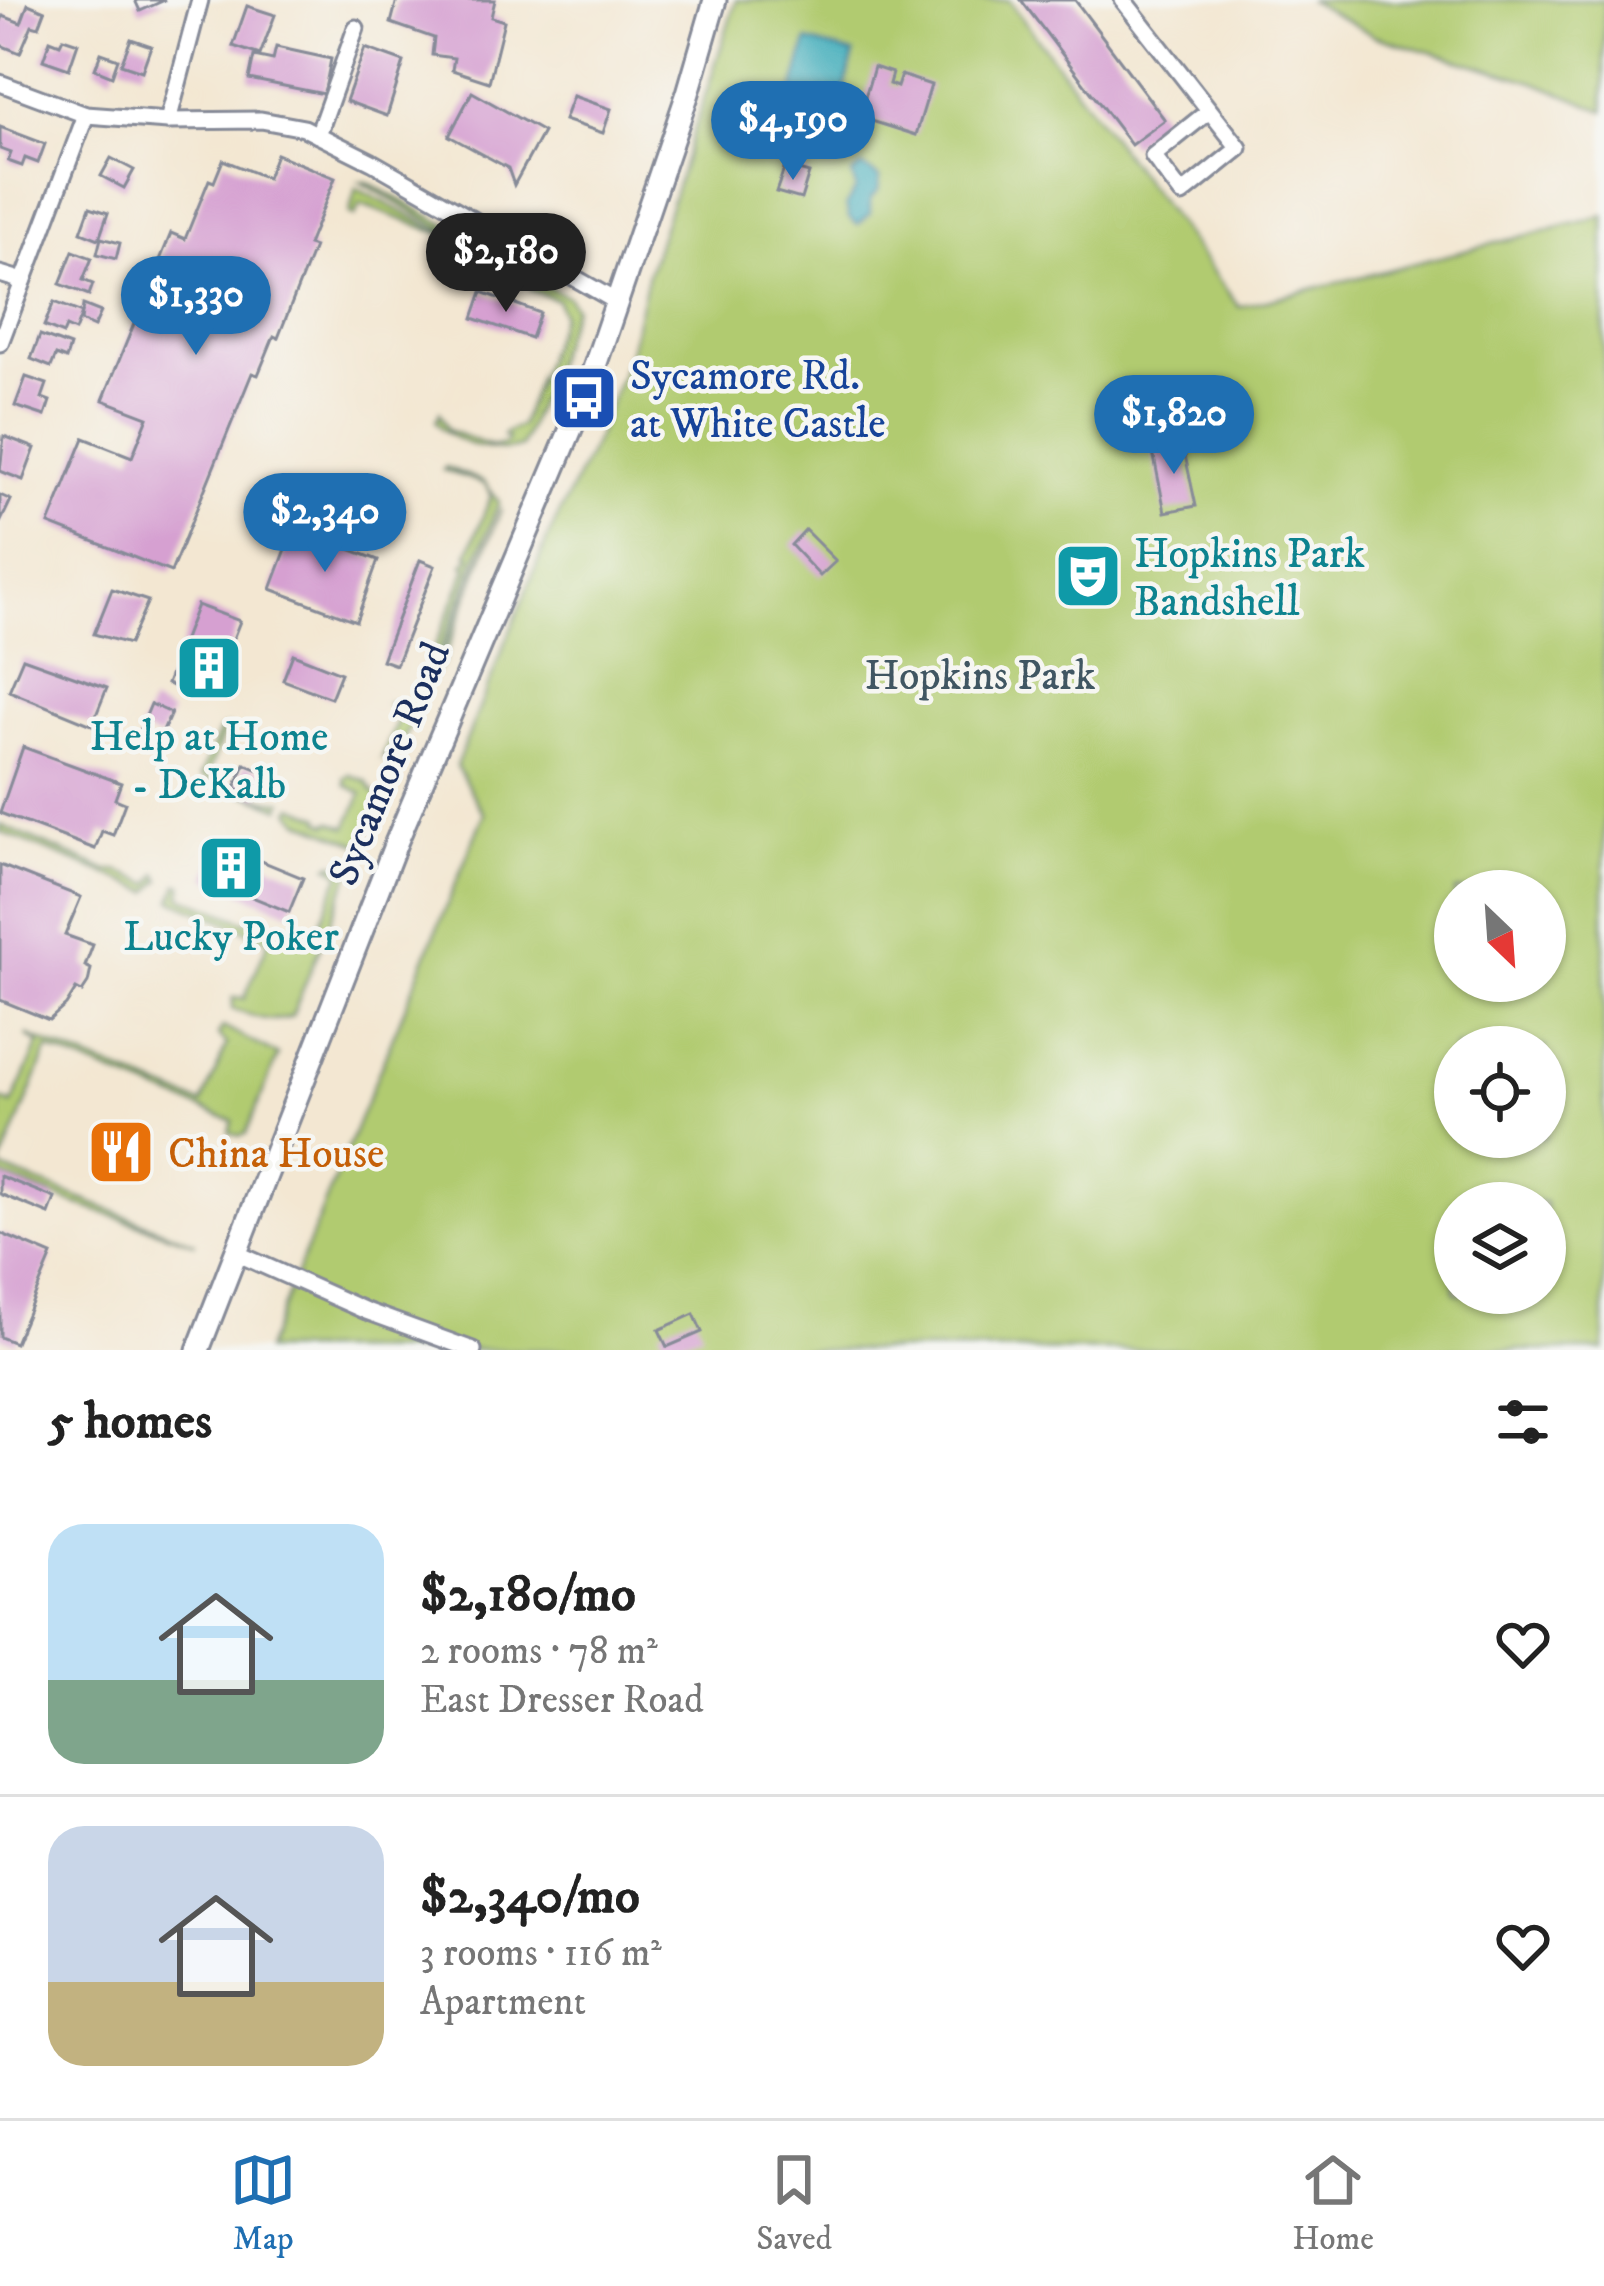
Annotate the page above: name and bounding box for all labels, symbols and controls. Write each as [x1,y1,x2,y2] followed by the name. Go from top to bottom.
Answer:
[695,81,891,183] pin: $4,190
[738,95,848,144] text: $4,190
[408,213,604,315] pin: $2,180
[453,227,559,276] text: $2,180
[98,256,294,358] pin: $1,330
[148,270,244,319] text: $1,330
[630,351,886,451] place label: Sycamore Rd. at White Castle
[549,363,619,433] bus stop icon: Sycamore Rd. at White Castle
[1076,375,1272,477] pin: $1,820
[1121,389,1227,438] text: $1,820
[227,473,423,575] pin: $2,340
[270,487,380,536] text: $2,340
[1134,529,1365,629] place label: Hopkins Park Bandshell
[1053,541,1123,611] theatre icon: Hopkins Park Bandshell
[174,633,244,703] building icon: Help at Home - DeKalb
[318,635,463,893] street label: Sycamore Road
[864,651,1096,703] park label: Hopkins Park
[90,712,328,812] place label: Help at Home - DeKalb
[196,833,266,903] building icon: Lucky Poker
[1434,870,1566,1002] north arrow
[1434,870,1566,1314] map controls
[123,912,339,964] place label: Lucky Poker
[1434,1026,1566,1158] button: locate
[86,1117,156,1187] restaurant icon: China House
[168,1129,384,1181] place label: China House
[1434,1182,1566,1314] button: layers
[1490,1389,1556,1455] icon: filters
[48,1390,212,1454] text: 5 homes
[420,1563,636,1627] text: $2,180/mo
[144,1572,288,1716] icon: home
[1490,1611,1556,1677] icon: heart
[420,1627,658,1676] text: 2 rooms · 78 m²
[420,1676,704,1725] text: East Dresser Road
[420,1865,640,1929] text: $2,340/mo
[144,1874,288,2018] icon: home
[1490,1913,1556,1979] icon: heart
[420,1929,662,1978] text: 3 rooms · 116 m²
[420,1978,586,2027] text: Apartment
[230,2147,296,2260] tab: Map
[756,2147,832,2260] tab: Saved
[1292,2147,1374,2260] tab: Home

